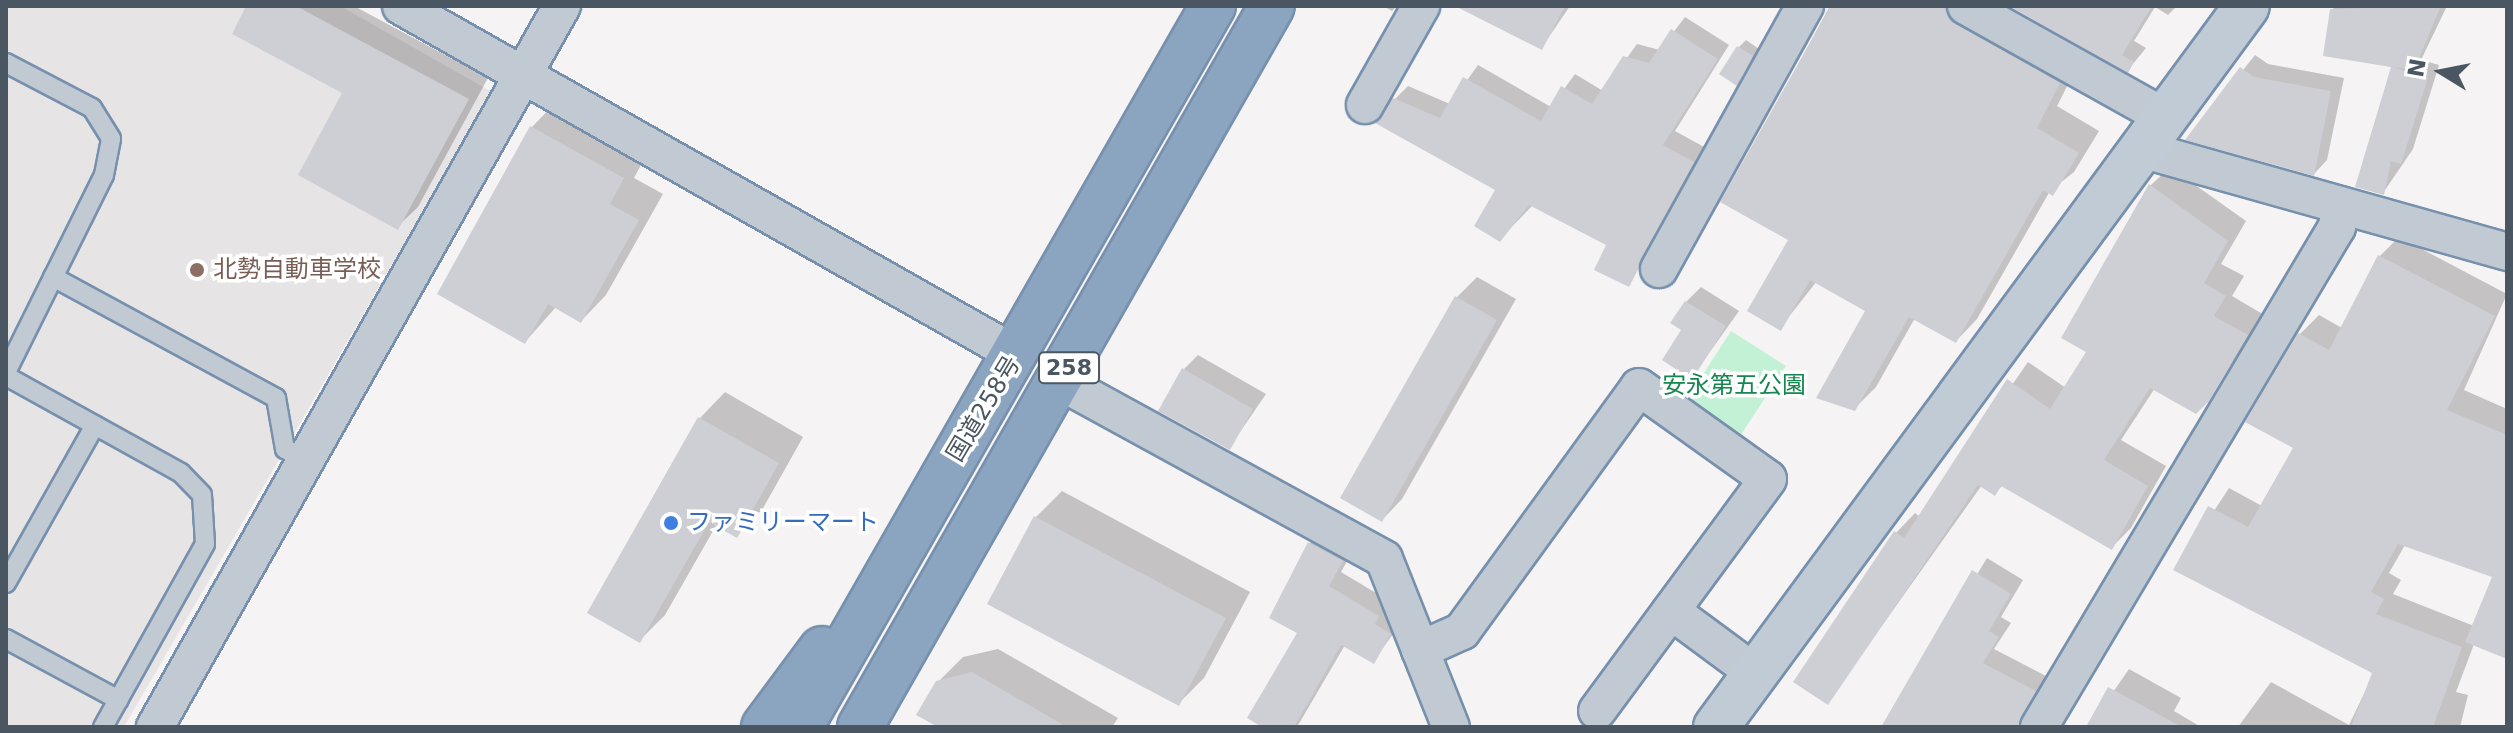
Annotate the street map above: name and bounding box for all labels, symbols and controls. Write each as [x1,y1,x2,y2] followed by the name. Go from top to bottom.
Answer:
[2401,32,2481,112] north arrow
[2403,57,2431,79] text: N
[213,256,381,284] place label: 北勢自動車学校
[188,261,206,279] marker: 北勢自動車学校
[1037,350,1101,386] road number: 258
[941,351,1027,467] street label: 国道258号
[1662,372,1806,400] park label: 安永第五公園
[687,509,879,537] place label: ファミリーマート
[662,514,680,532] marker: ファミリーマート

